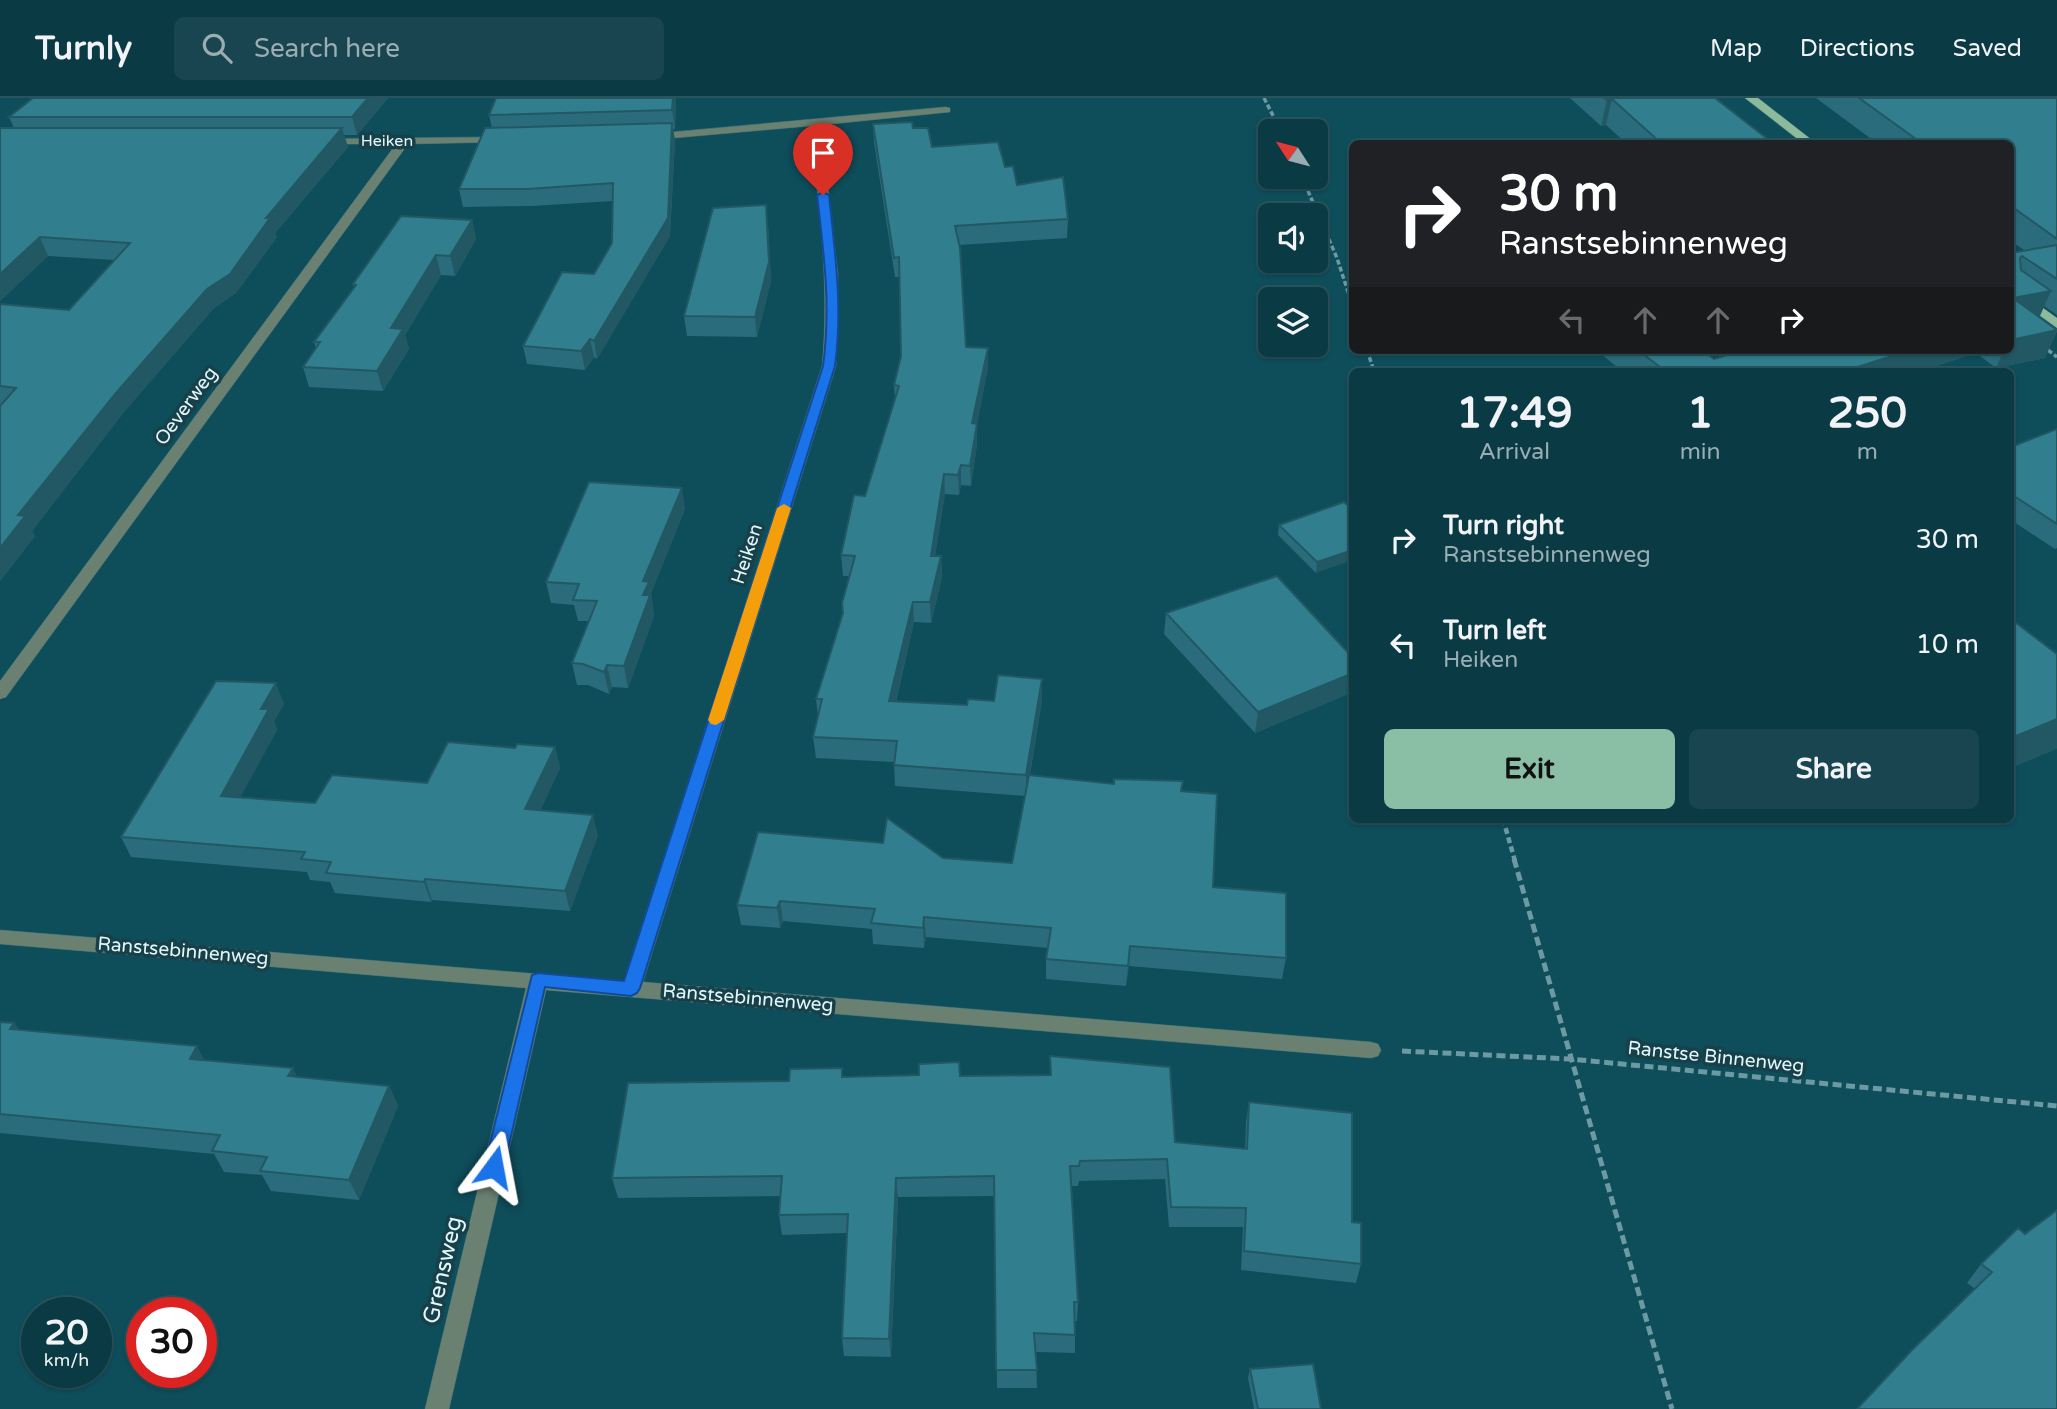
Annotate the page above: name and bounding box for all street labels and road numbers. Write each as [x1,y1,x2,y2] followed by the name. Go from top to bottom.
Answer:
[361,131,413,151] street label: Heiken
[150,363,222,449] street label: Oeverweg
[727,521,767,587] street label: Heiken
[97,933,269,969] street label: Ranstsebinnenweg
[662,980,834,1016] street label: Ranstsebinnenweg
[1627,1037,1805,1077] street label: Ranstse Binnenweg
[417,1214,469,1326] street label: Grensweg

